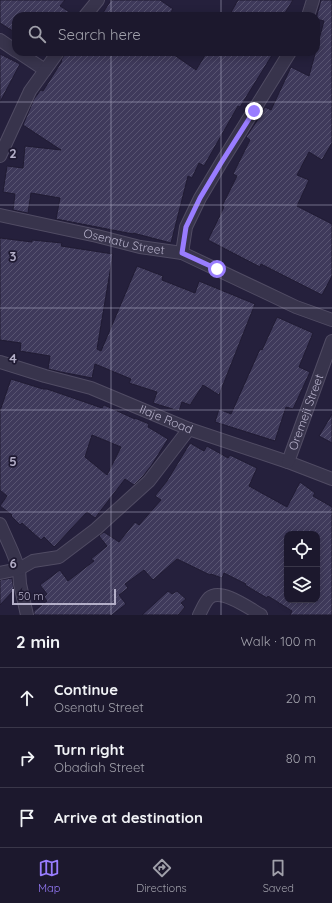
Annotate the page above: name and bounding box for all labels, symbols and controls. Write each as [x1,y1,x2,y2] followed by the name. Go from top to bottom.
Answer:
[12,12,320,56] search box
[26,23,48,45] icon: search
[58,25,141,44] text: Search here
[245,102,263,120] route end
[9,145,17,161] text: 2
[82,225,166,257] street label: Osenatu Street
[10,248,17,264] text: 3
[208,260,226,278] route start
[9,350,17,366] text: 4
[285,372,326,452] street label: Oremeji Street
[137,401,195,437] street label: Ilaje Road
[9,453,17,469] text: 5
[284,531,320,603] map controls
[284,531,320,567] button: locate
[9,555,17,571] text: 6
[284,567,320,603] button: layers
[12,587,116,606] scale bar
[18,589,44,603] text: 50 m
[16,631,60,652] text: 2 min
[240,633,316,649] text: Walk · 100 m
[54,680,118,699] text: Continue
[16,687,38,709] icon: ahead
[286,690,316,706] text: 20 m
[54,699,144,715] text: Osenatu Street
[54,740,125,759] text: Turn right
[16,747,38,769] icon: right
[286,750,316,766] text: 80 m
[54,759,145,775] text: Obadiah Street
[16,807,38,829] icon: arrive
[54,808,203,827] text: Arrive at destination
[38,857,60,895] tab: Map
[136,857,187,895] tab: Directions
[263,857,294,895] tab: Saved

